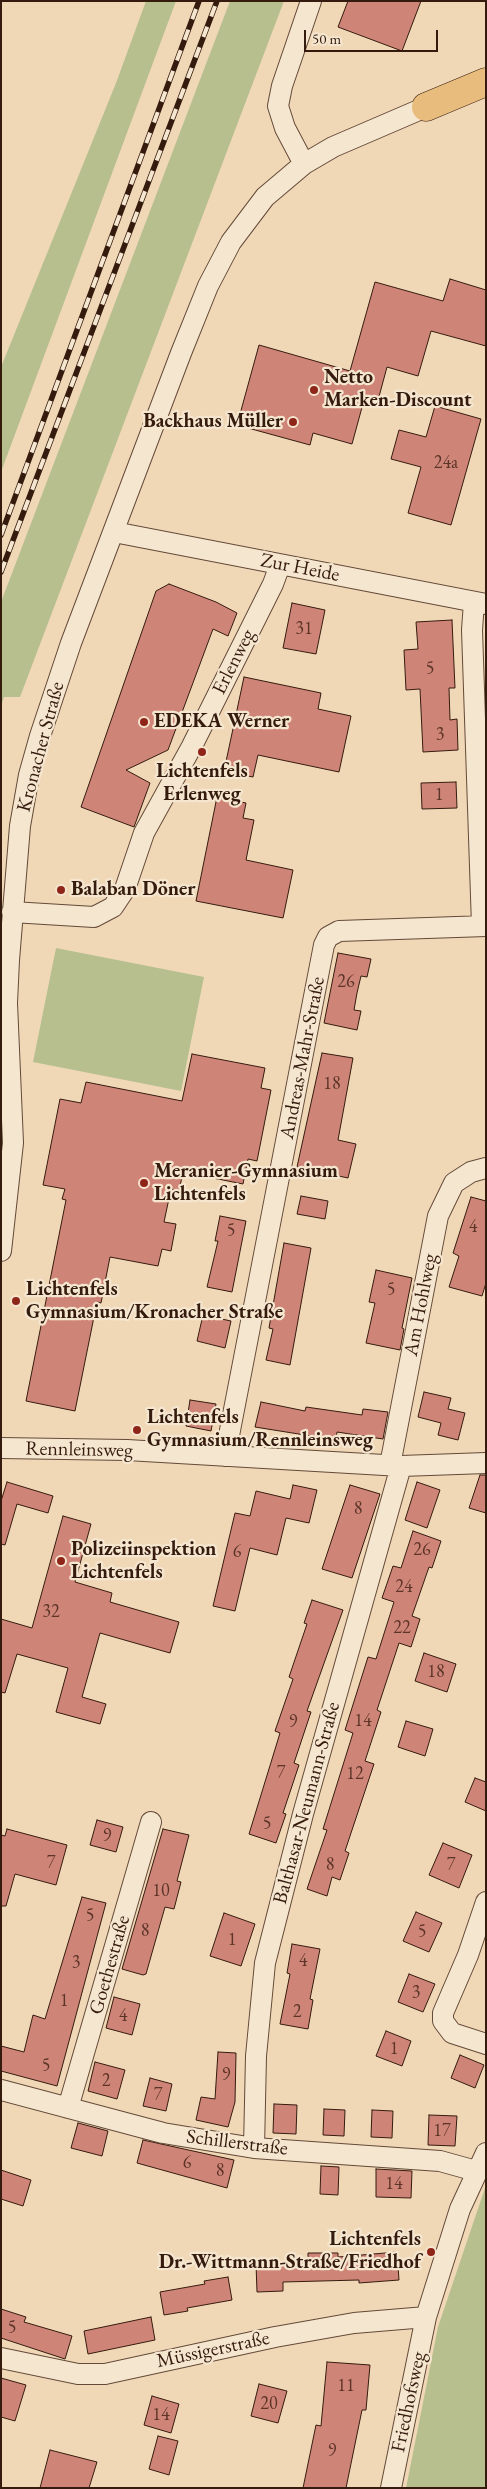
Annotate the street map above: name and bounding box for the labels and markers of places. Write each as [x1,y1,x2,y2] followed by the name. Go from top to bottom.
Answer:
[324,366,472,413] place label: Netto Marken-Discount
[308,384,320,396] marker: Netto Marken-Discount
[143,410,283,434] place label: Backhaus Müller
[287,416,299,428] marker: Backhaus Müller
[154,710,289,734] place label: EDEKA Werner
[138,716,150,728] marker: EDEKA Werner
[196,746,208,758] marker: Lichtenfels Erlenweg
[156,760,248,807] place label: Lichtenfels Erlenweg
[71,878,196,902] place label: Balaban Döner
[55,884,67,896] marker: Balaban Döner
[154,1160,338,1207] place label: Meranier-Gymnasium Lichtenfels
[138,1177,150,1189] marker: Meranier-Gymnasium Lichtenfels
[26,1278,283,1325] place label: Lichtenfels Gymnasium/Kronacher Straße
[10,1295,22,1307] marker: Lichtenfels Gymnasium/Kronacher Straße
[147,1406,373,1453] place label: Lichtenfels Gymnasium/Rennleinsweg
[131,1424,143,1436] marker: Lichtenfels Gymnasium/Rennleinsweg
[71,1538,216,1585] place label: Polizeiinspektion Lichtenfels
[55,1555,67,1567] marker: Polizeiinspektion Lichtenfels
[159,2228,421,2275] place label: Lichtenfels Dr.-Wittmann-Straße/Friedhof
[425,2246,437,2258] marker: Lichtenfels Dr.-Wittmann-Straße/Friedhof

